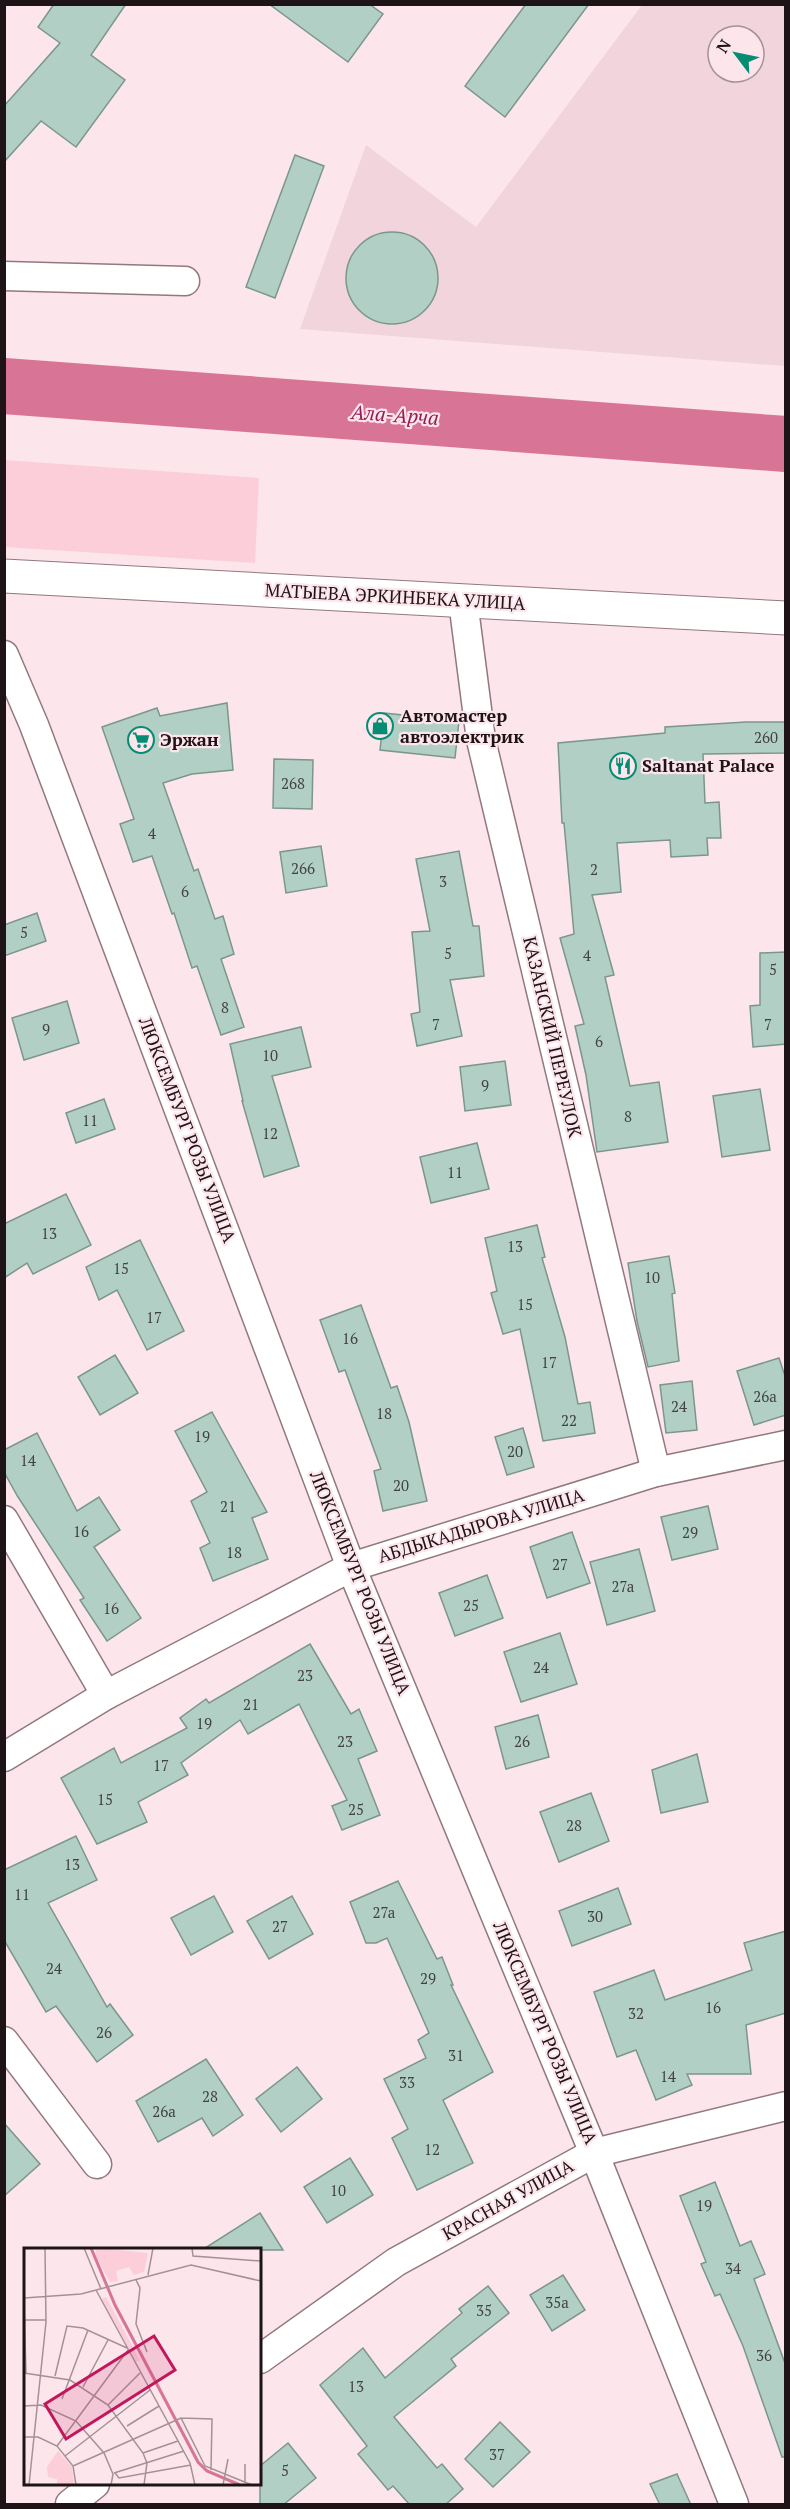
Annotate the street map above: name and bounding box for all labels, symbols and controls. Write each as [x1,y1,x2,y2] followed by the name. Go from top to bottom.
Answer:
[706,24,766,84] north arrow
[711,35,736,57] text: N
[349,398,440,431] water label: Ала-Арча
[264,577,527,615] street label: МАТЫЕВА ЭРКИНБЕКА УЛИЦА
[400,703,524,748] place label: Автомастер автоэлектрик
[365,711,395,741] shop icon: Автомастер автоэлектрик
[126,725,156,755] supermarket icon: Эржан
[160,727,219,751] place label: Эржан
[754,727,778,747] house number: 260
[608,751,638,781] restaurant icon: Saltanat Palace
[642,753,775,777] place label: Saltanat Palace
[281,773,305,793] house number: 268
[148,823,156,843] house number: 4
[291,858,315,878] house number: 266
[590,859,598,879] house number: 2
[439,871,447,891] house number: 3
[181,881,189,901] house number: 6
[20,922,28,942] house number: 5
[518,934,588,1140] street label: КАЗАНСКИЙ ПЕРЕУЛОК
[444,943,452,963] house number: 5
[583,945,591,965] house number: 4
[769,959,777,979] house number: 5
[221,997,229,1017] house number: 8
[133,1013,242,1246] street label: ЛЮКСЕМБУРГ РОЗЫ УЛИЦА
[432,1014,440,1034] house number: 7
[764,1014,772,1034] house number: 7
[42,1019,50,1039] house number: 9
[595,1031,603,1051] house number: 6
[262,1045,278,1065] house number: 10
[481,1075,489,1095] house number: 9
[624,1106,632,1126] house number: 8
[82,1110,98,1130] house number: 11
[262,1123,278,1143] house number: 12
[447,1162,463,1182] house number: 11
[41,1223,57,1243] house number: 13
[507,1236,523,1256] house number: 13
[113,1258,129,1278] house number: 15
[644,1267,660,1287] house number: 10
[517,1294,533,1314] house number: 15
[146,1307,162,1327] house number: 17
[342,1328,358,1348] house number: 16
[541,1352,557,1372] house number: 17
[753,1386,777,1406] house number: 26a
[671,1396,687,1416] house number: 24
[376,1403,392,1423] house number: 18
[561,1410,577,1430] house number: 22
[194,1426,210,1446] house number: 19
[507,1441,523,1461] house number: 20
[20,1450,36,1470] house number: 14
[305,1466,417,1699] street label: ЛЮКСЕМБУРГ РОЗЫ УЛИЦА
[393,1475,409,1495] house number: 20
[375,1482,587,1568] street label: АБДЫКАДЫРОВА УЛИЦА
[220,1496,236,1516] house number: 21
[73,1521,89,1541] house number: 16
[682,1522,698,1542] house number: 29
[226,1542,242,1562] house number: 18
[552,1554,568,1574] house number: 27
[612,1576,635,1596] house number: 27a
[463,1595,479,1615] house number: 25
[103,1598,119,1618] house number: 16
[533,1657,549,1677] house number: 24
[297,1665,313,1685] house number: 23
[243,1694,259,1714] house number: 21
[196,1713,212,1733] house number: 19
[337,1731,353,1751] house number: 23
[514,1731,530,1751] house number: 26
[153,1755,169,1775] house number: 17
[97,1789,113,1809] house number: 15
[348,1799,364,1819] house number: 25
[566,1815,582,1835] house number: 28
[64,1854,80,1874] house number: 13
[14,1884,30,1904] house number: 11
[373,1902,396,1922] house number: 27a
[587,1906,603,1926] house number: 30
[272,1916,288,1936] house number: 27
[488,1917,604,2148] street label: ЛЮКСЕМБУРГ РОЗЫ УЛИЦА
[46,1958,62,1978] house number: 24
[420,1968,436,1988] house number: 29
[705,1997,721,2017] house number: 16
[628,2003,644,2023] house number: 32
[96,2022,112,2042] house number: 26
[448,2045,464,2065] house number: 31
[660,2066,676,2086] house number: 14
[399,2072,415,2092] house number: 33
[202,2086,218,2106] house number: 28
[152,2101,176,2121] house number: 26a
[424,2139,440,2159] house number: 12
[438,2153,578,2245] street label: КРАСНАЯ УЛИЦА
[330,2180,346,2200] house number: 10
[696,2195,712,2215] house number: 19
[24,2248,261,2485] inset map
[725,2258,741,2278] house number: 34
[545,2292,569,2312] house number: 35a
[476,2300,492,2320] house number: 35
[756,2345,772,2365] house number: 36
[348,2376,364,2396] house number: 13
[489,2444,505,2464] house number: 37
[281,2460,289,2480] house number: 5

